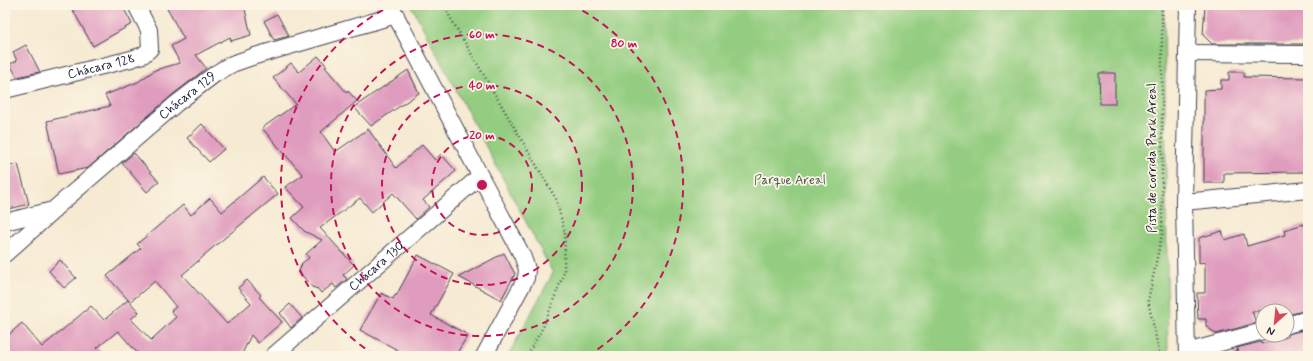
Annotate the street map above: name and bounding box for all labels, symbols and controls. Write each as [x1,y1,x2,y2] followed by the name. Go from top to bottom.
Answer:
[469,27,495,43] text: 60 m
[611,36,638,52] text: 80 m
[66,50,137,83] street label: Chácara 128
[155,68,220,124] street label: Chácara 129
[469,78,496,94] text: 40 m
[1144,83,1161,233] street label: Pista de corrida Park Areal
[469,128,495,144] text: 20 m
[754,172,826,189] park label: Parque Areal
[475,178,489,192] centre of rings
[345,237,408,295] street label: Chácara 130
[1255,303,1295,343] north arrow
[1264,323,1277,339] text: N

